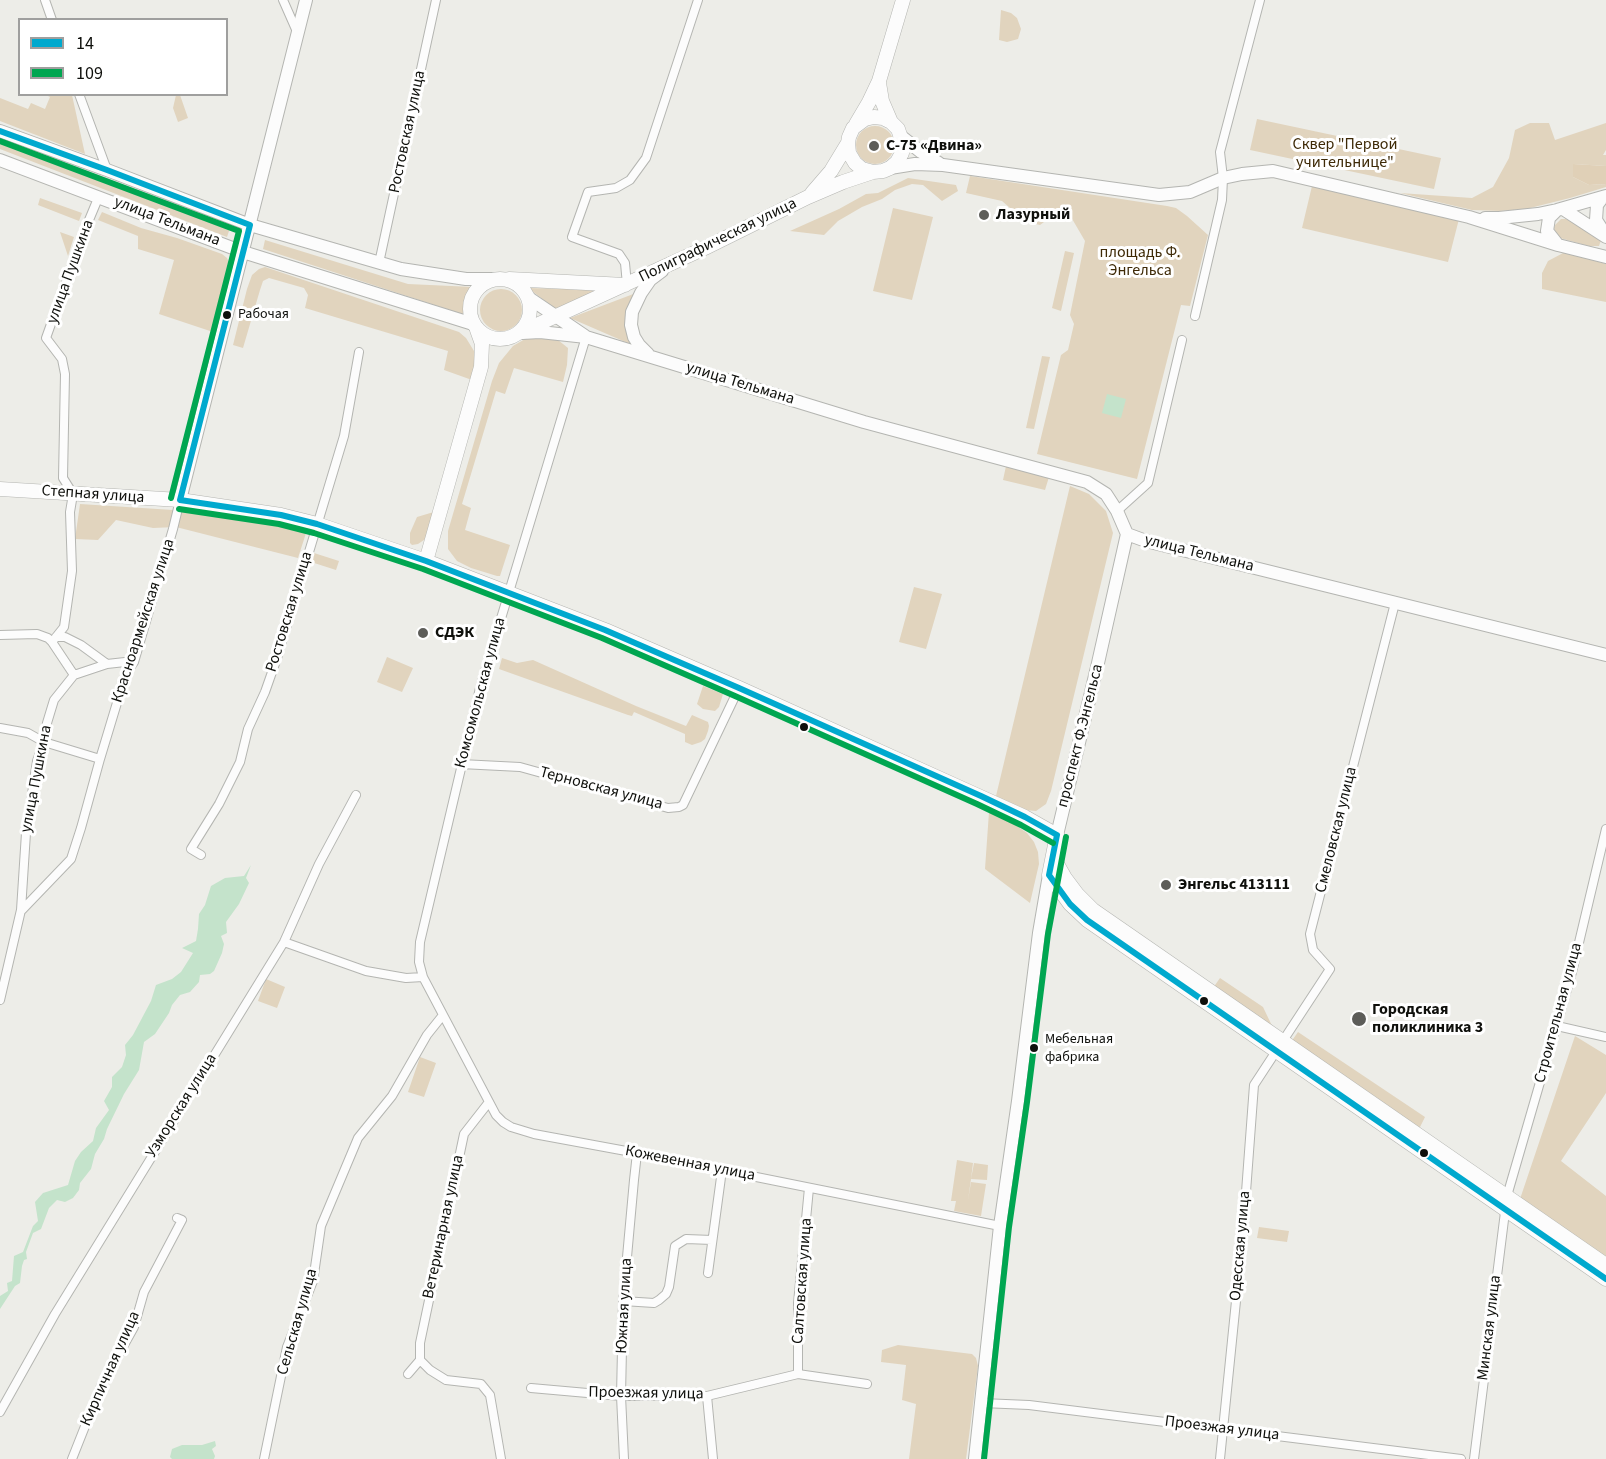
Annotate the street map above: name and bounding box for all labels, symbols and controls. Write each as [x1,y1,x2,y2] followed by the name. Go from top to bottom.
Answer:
[18,18,228,96] legend
[76,31,94,56] text: 14
[76,61,103,86] text: 109
[386,69,430,195] street label: Ростовская улица
[1293,135,1397,173] park label: Сквер "Первой учительнице"
[886,136,982,156] place label: С-75 «Двина»
[867,139,881,153] marker: С-75 «Двина»
[111,193,223,251] street label: улица Тельмана
[636,194,800,288] street label: Полиграфическая улица
[996,205,1070,225] place label: Лазурный
[977,208,991,222] marker: Лазурный
[43,218,99,326] street label: улица Пушкина
[1100,243,1180,281] park label: площадь Ф. Энгельса
[238,307,289,323] place label: Рабочая
[221,309,233,321] marker: Рабочая
[684,358,796,410] street label: улица Тельмана
[41,482,145,508] street label: Степная улица
[1142,531,1256,577] street label: улица Тельмана
[108,537,180,705] street label: Красноармейская улица
[263,549,317,675] street label: Ростовская улица
[452,616,510,770] street label: Комсомольская улица
[435,623,474,643] place label: СДЭК
[416,626,430,640] marker: СДЭК
[1054,662,1108,810] street label: проспект Ф.Энгельса
[798,721,810,733] unlabelled marker
[17,724,57,834] street label: улица Пушкина
[537,763,665,815] street label: Терновская улица
[1312,765,1362,895] street label: Смеловская улица
[1178,875,1290,895] place label: Энгельс 413111
[1159,878,1173,892] marker: Энгельс 413111
[1531,941,1587,1085] street label: Строительная улица
[1198,995,1210,1007] unlabelled marker
[1372,1000,1483,1038] place label: Городская поликлиника 3
[1350,1010,1368,1028] marker: Городская поликлиника 3
[1045,1032,1113,1064] place label: Мебельная фабрика
[1028,1042,1040,1054] marker: Мебельная фабрика
[142,1050,222,1162] street label: Узморская улица
[623,1142,757,1186] street label: Кожевенная улица
[1418,1147,1430,1159] unlabelled marker
[419,1153,469,1301] street label: Ветеринарная улица
[1227,1190,1255,1302] street label: Одесская улица
[789,1217,817,1345] street label: Салтовская улица
[613,1258,637,1354] street label: Южная улица
[274,1267,322,1377] street label: Сельская улица
[1474,1274,1506,1382] street label: Минская улица
[77,1309,145,1429] street label: Кирпичная улица
[588,1383,704,1405] street label: Проезжая улица
[1164,1412,1280,1446] street label: Проезжая улица

